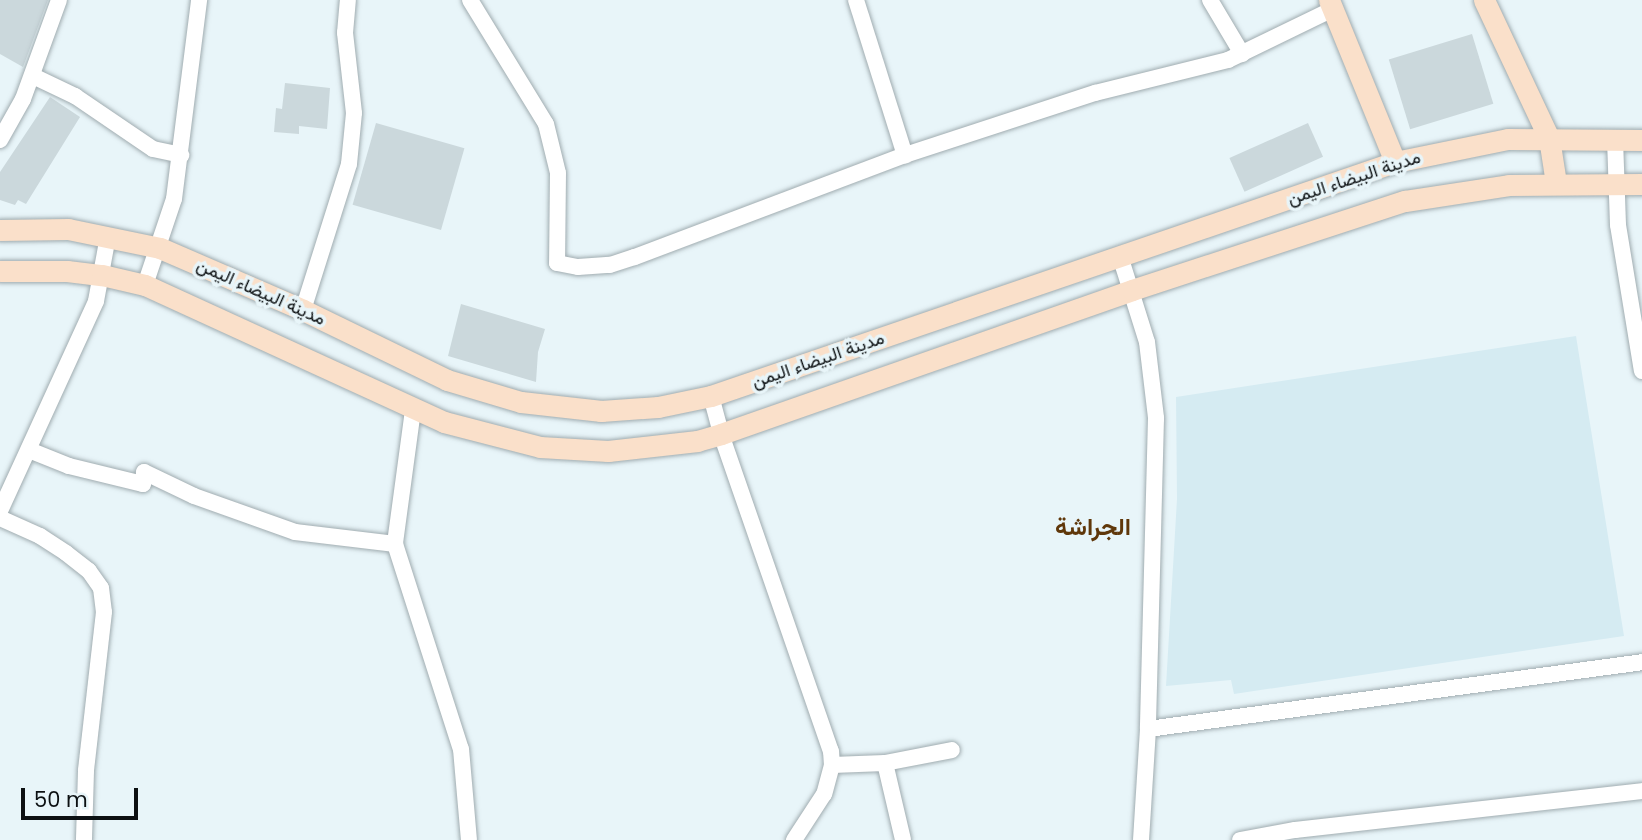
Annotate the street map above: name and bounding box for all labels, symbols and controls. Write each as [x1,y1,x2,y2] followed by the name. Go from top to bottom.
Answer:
[1285,146,1423,210] street label: مدينة البيضاء اليمن
[193,254,329,330] street label: مدينة البيضاء اليمن
[749,327,887,393] street label: مدينة البيضاء اليمن
[1055,513,1131,541] district label: الجراشة
[24,774,142,818] scale bar
[34,785,88,814] text: 50 m

